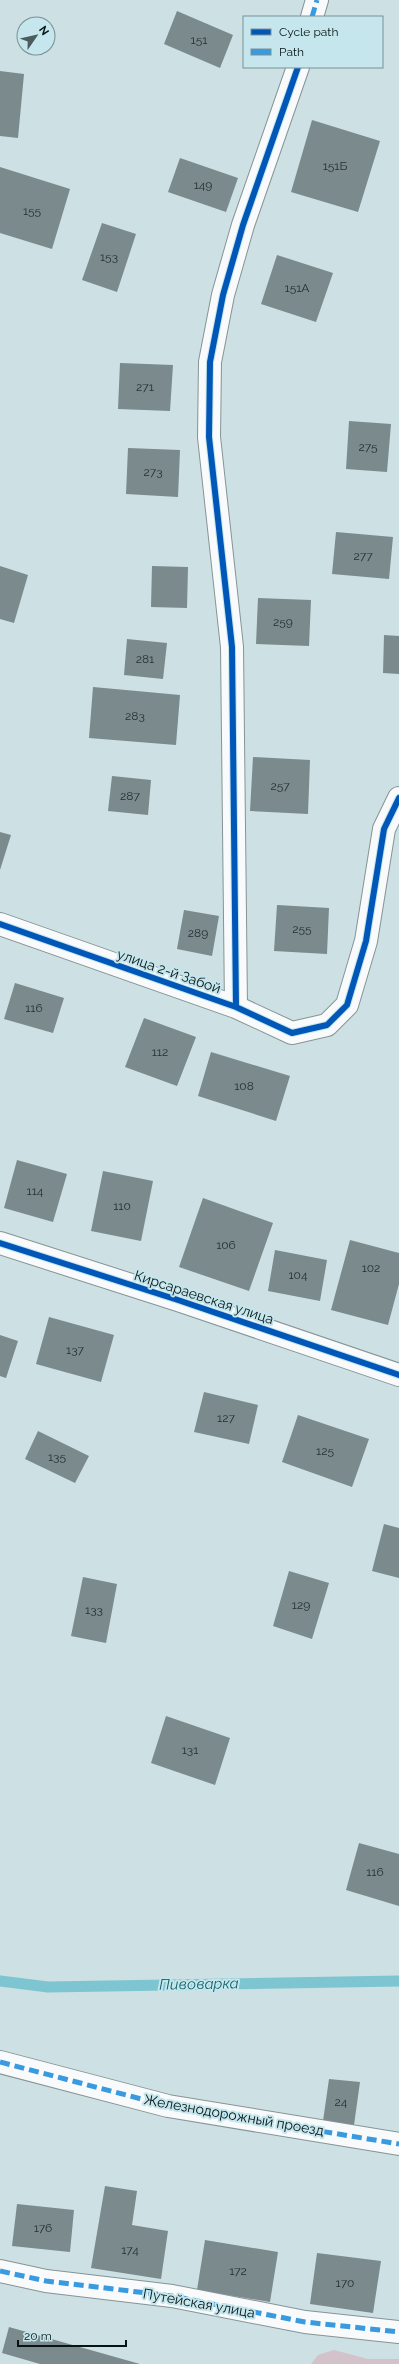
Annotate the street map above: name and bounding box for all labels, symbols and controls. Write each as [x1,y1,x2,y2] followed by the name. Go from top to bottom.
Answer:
[16,16,56,56] north arrow
[243,16,383,68] legend
[36,24,52,38] text: N
[279,25,338,39] text: Cycle path
[191,33,207,47] house number: 151
[279,45,304,59] text: Path
[323,159,347,173] house number: 151Б
[194,178,212,192] house number: 149
[23,204,42,218] house number: 155
[100,250,118,264] house number: 153
[285,281,309,295] house number: 151А
[136,380,154,394] house number: 271
[358,440,378,454] house number: 275
[143,465,163,479] house number: 273
[353,549,373,563] house number: 277
[273,615,293,629] house number: 259
[136,652,154,666] house number: 281
[125,709,145,723] house number: 283
[270,779,290,793] house number: 257
[120,789,140,803] house number: 287
[292,922,312,936] house number: 255
[188,926,208,940] house number: 289
[115,946,223,996] street label: улица 2-й Забой
[25,1001,43,1015] house number: 116
[152,1045,168,1059] house number: 112
[234,1079,254,1093] house number: 108
[27,1184,44,1198] house number: 114
[113,1199,131,1213] house number: 110
[216,1238,236,1252] house number: 106
[362,1261,380,1275] house number: 102
[132,1267,276,1327] street label: Кирсараевская улица
[288,1268,308,1282] house number: 104
[66,1343,85,1357] house number: 137
[217,1411,235,1425] house number: 127
[316,1444,334,1458] house number: 125
[48,1450,66,1464] house number: 135
[292,1598,310,1612] house number: 129
[85,1603,103,1617] house number: 133
[182,1743,198,1757] house number: 131
[366,1865,384,1879] house number: 116
[159,1974,239,1994] water label: Пивоварка
[143,2091,325,2139] street label: Железнодорожный проезд
[335,2095,348,2109] house number: 24
[34,2221,52,2235] house number: 176
[121,2243,139,2257] house number: 174
[229,2264,247,2278] house number: 172
[336,2276,354,2290] house number: 170
[142,2285,256,2321] street label: Путейская улица
[18,2322,126,2348] scale bar
[24,2329,52,2343] text: 20 m

